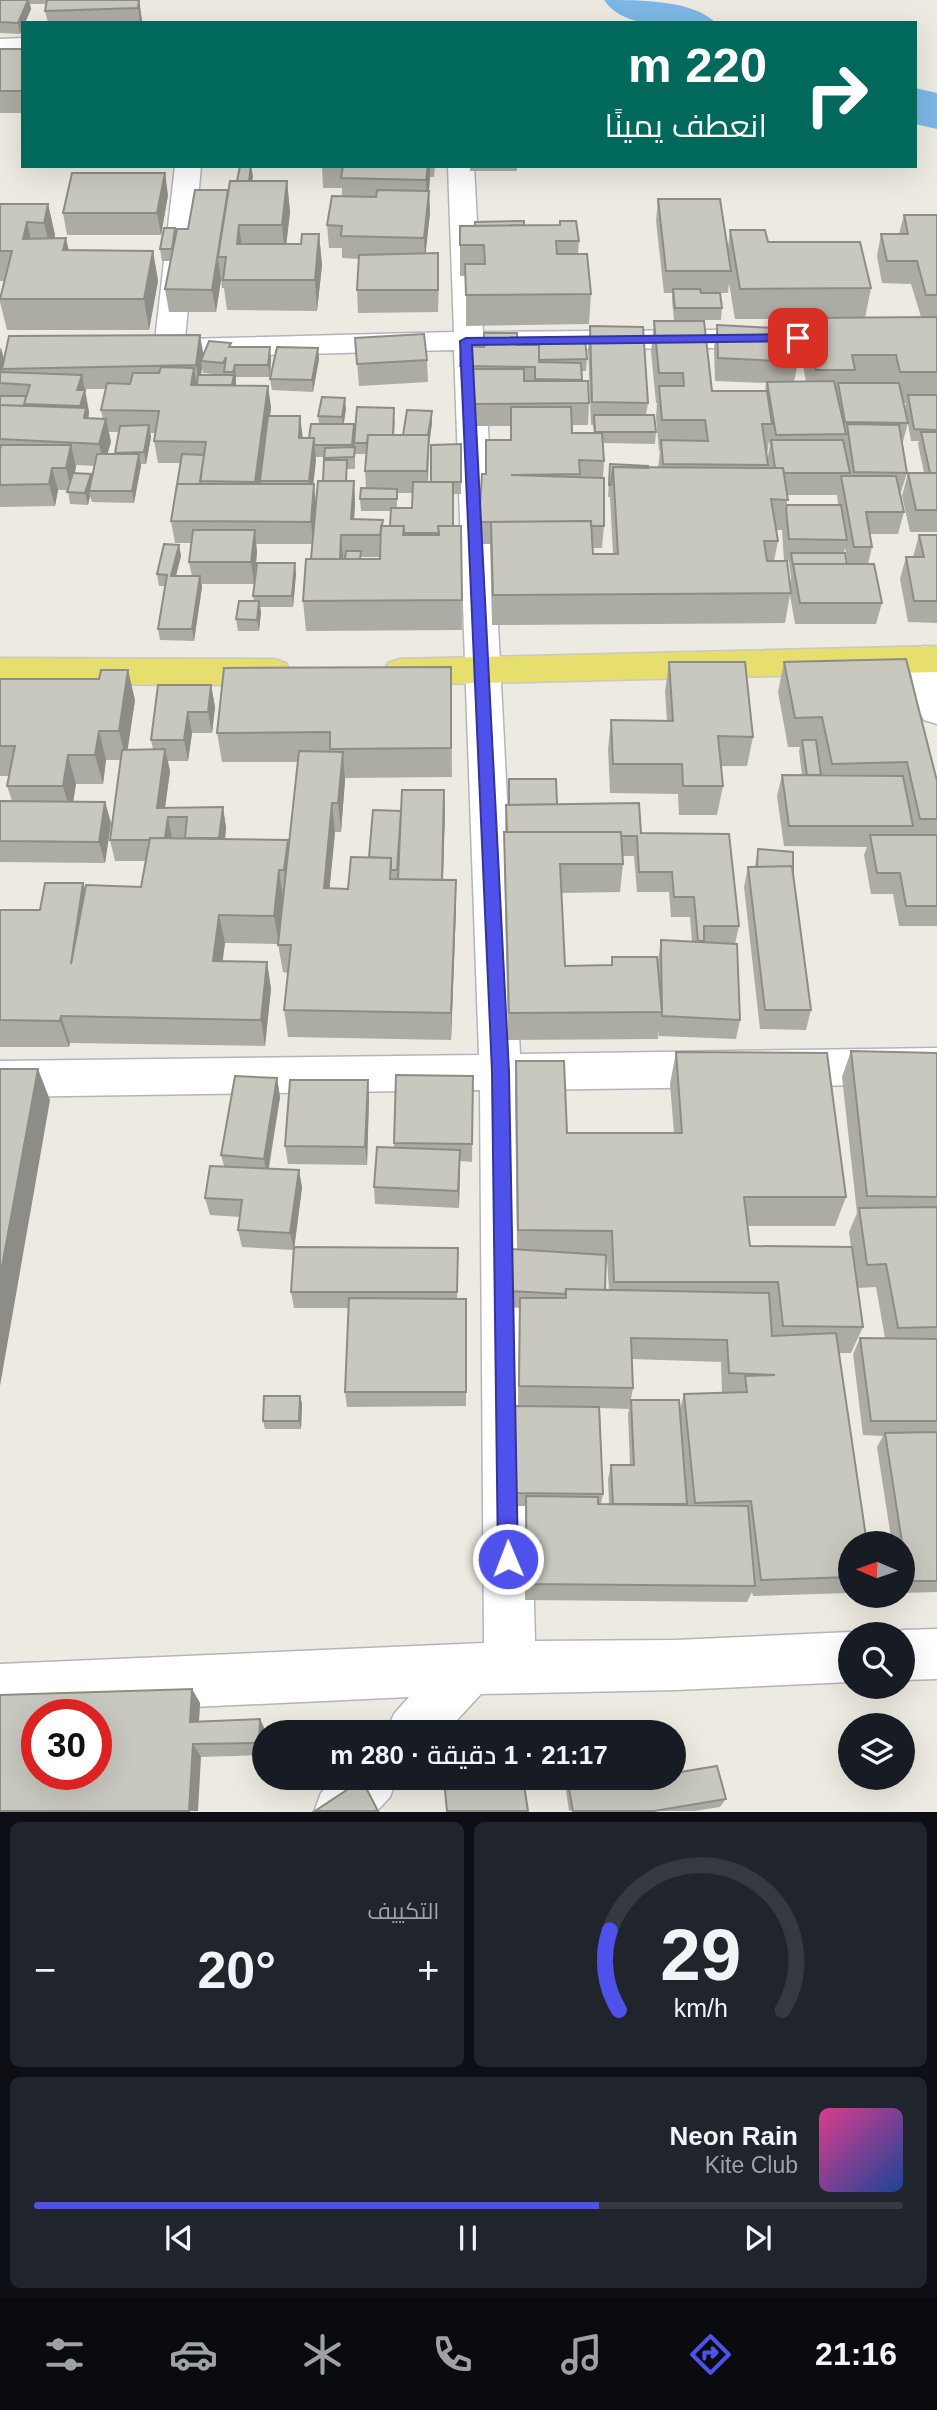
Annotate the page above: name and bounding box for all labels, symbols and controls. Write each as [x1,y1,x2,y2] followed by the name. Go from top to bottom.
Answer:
[628,38,767,92] text: 220 m
[791,49,882,140] icon: right
[604,108,767,144] text: انعطف يمينًا
[768,308,828,368] pin
[779,319,817,357] icon: arrive
[471,1522,545,1596] position arrow
[838,1531,915,1608] north arrow
[838,1531,915,1790] map controls
[838,1622,915,1699] button: search
[21,1699,112,1790] speed limit sign: 30
[838,1713,915,1790] button: layers
[330,1740,608,1770] text: 21:17 · 1 دقيقة · 280 m
[367,1898,440,1924] text: التكييف
[660,1915,741,1996] text: 29
[197,1941,276,1999] text: 20°
[34,1949,56,1991] text: −
[417,1949,439,1991] text: +
[673,1994,727,2022] text: km/h
[669,2121,798,2151] text: Neon Rain
[705,2152,798,2178] text: Kite Club
[160,2219,198,2257] icon: previous
[449,2219,487,2257] icon: pause
[739,2219,777,2257] icon: next
[40,2330,89,2379] icon: filters
[169,2330,218,2379] icon: car
[298,2330,347,2379] icon: climate
[428,2330,477,2379] icon: phone
[557,2330,606,2379] icon: music
[686,2330,735,2379] icon: directions
[815,2336,897,2372] text: 21:16

